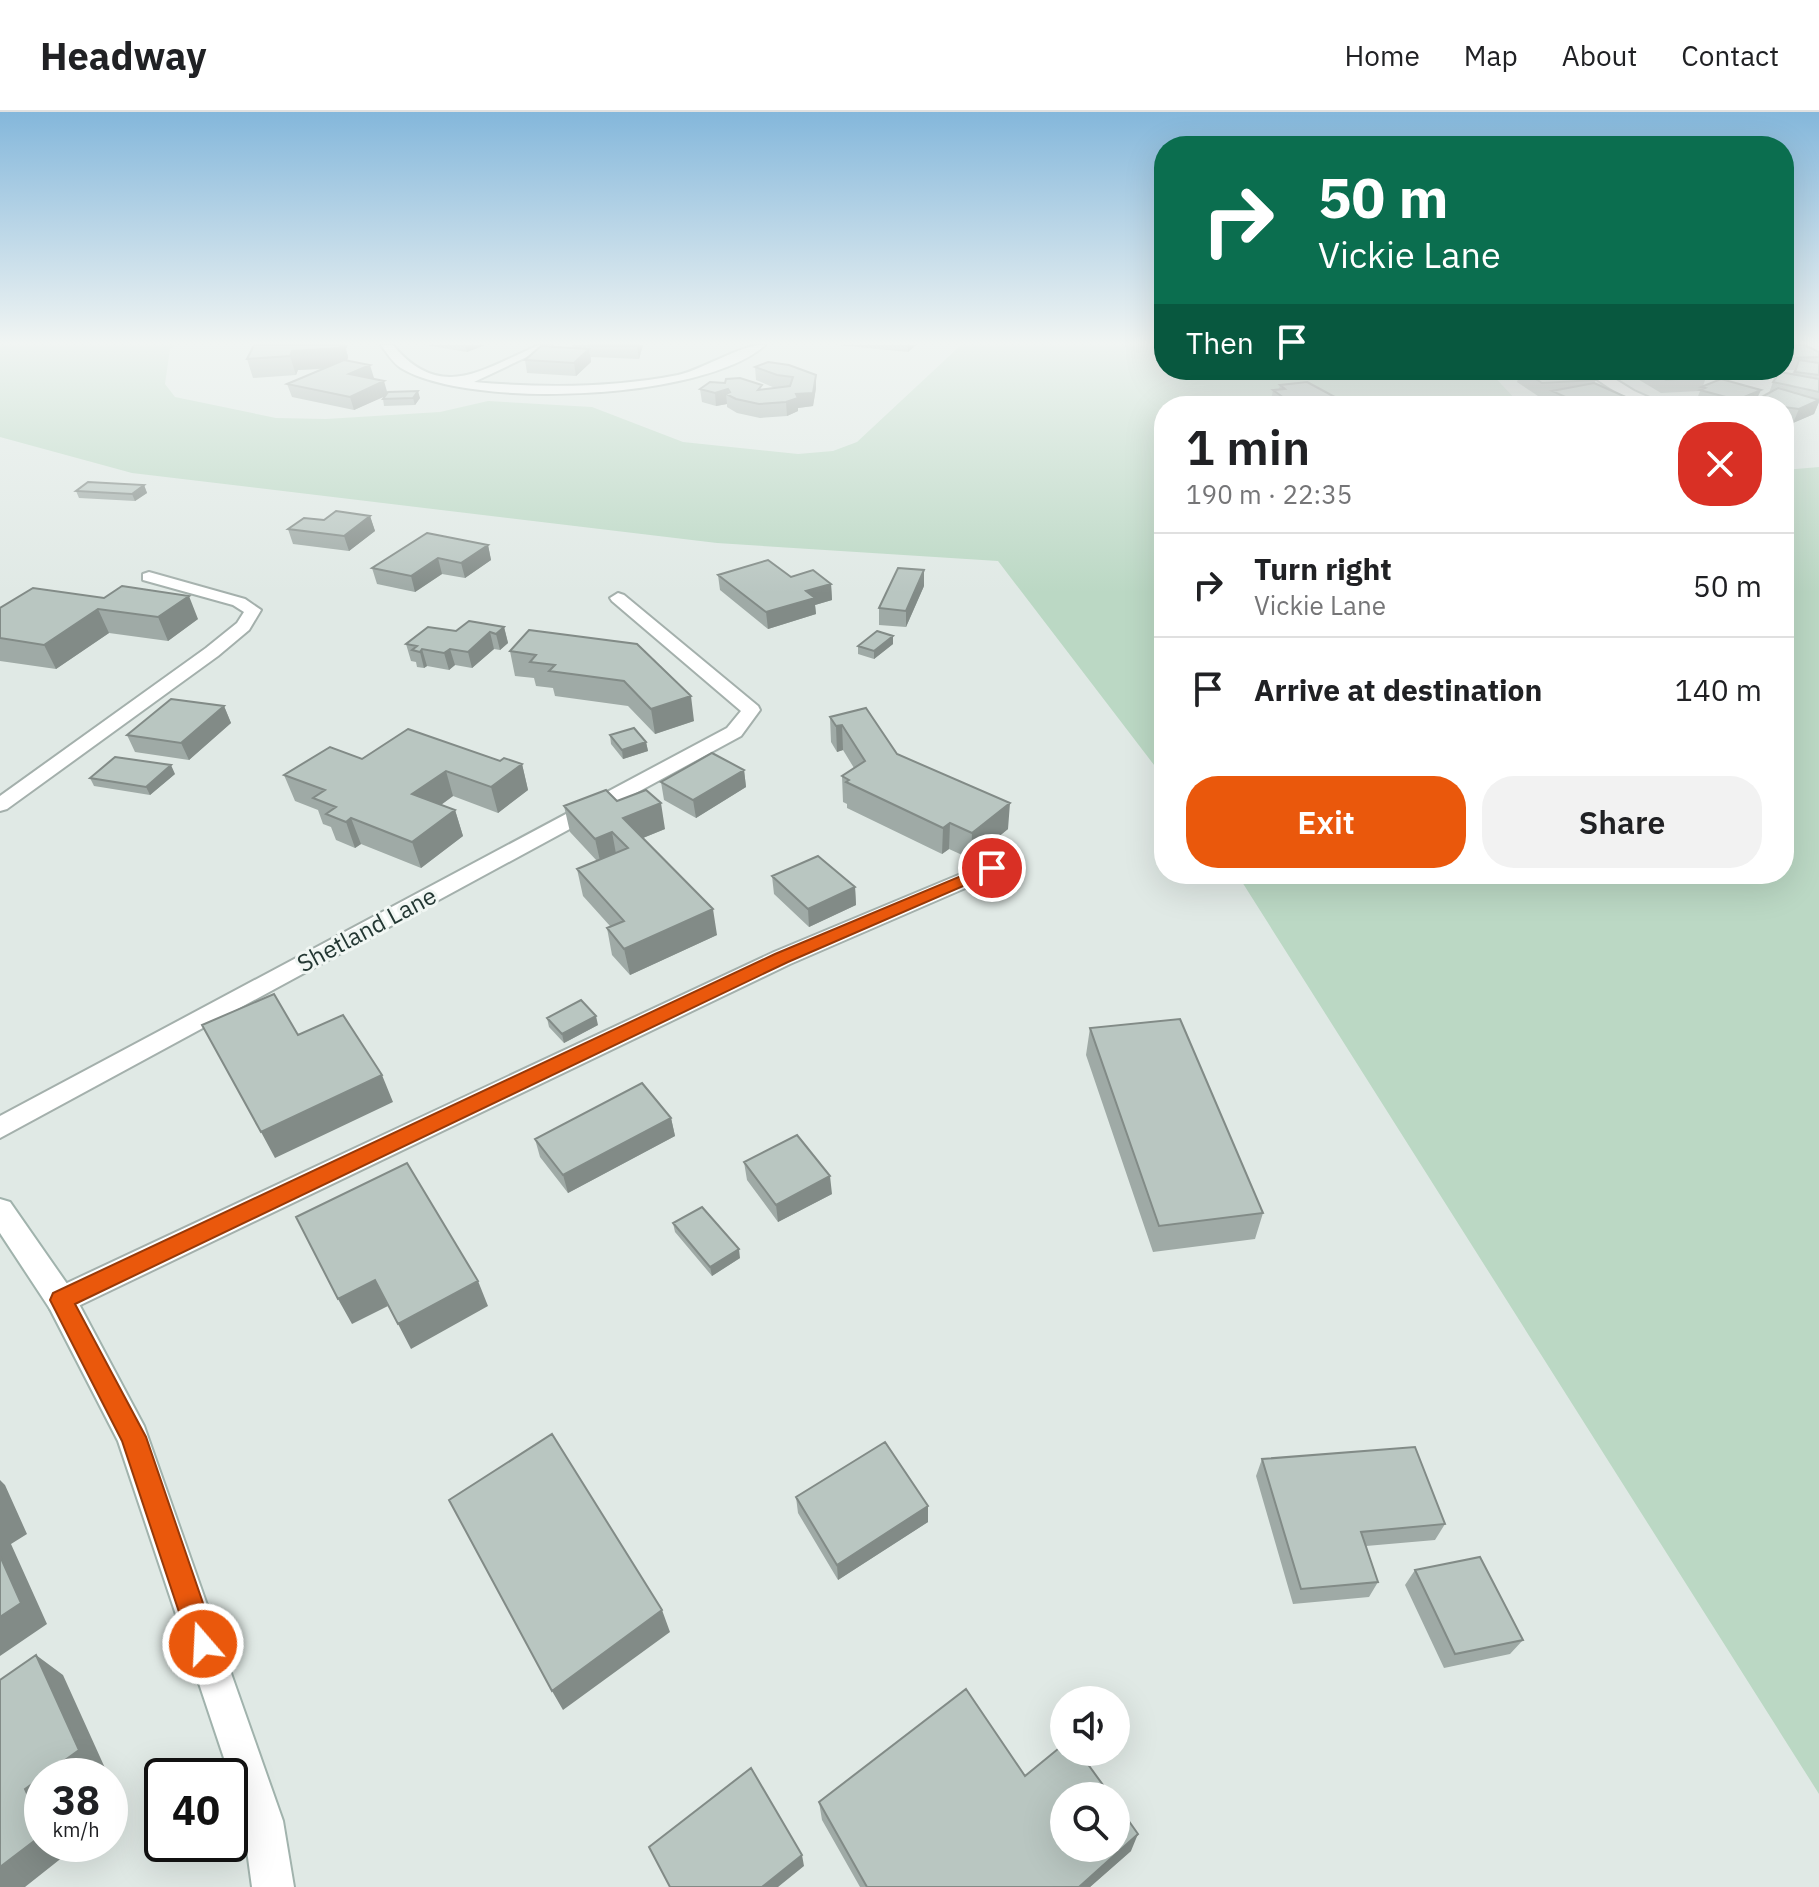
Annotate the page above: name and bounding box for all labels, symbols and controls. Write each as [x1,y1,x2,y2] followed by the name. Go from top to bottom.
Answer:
[40,31,207,80] text: Headway
[1344,37,1420,74] text: Home
[1464,37,1518,74] text: Map
[1562,37,1637,74] text: About
[1681,37,1779,74] text: Contact
[1318,161,1448,233] text: 50 m
[1186,168,1290,272] icon: right
[1318,231,1501,278] text: Vickie Lane
[1270,320,1314,364] icon: arrive
[1186,323,1254,362] text: Then
[1186,416,1310,478] text: 1 min
[1678,422,1762,506] button: close
[1186,477,1352,511] text: 190 m · 22:35
[1254,549,1392,588] text: Turn right
[1186,563,1230,607] icon: right
[1693,566,1762,605] text: 50 m
[1254,588,1386,622] text: Vickie Lane
[1186,667,1230,711] icon: arrive
[1254,670,1542,709] text: Arrive at destination
[1675,670,1762,709] text: 140 m
[1186,776,1466,868] button: Exit
[1482,776,1762,868] button: Share
[958,834,1026,902] pin
[970,846,1014,890] icon: arrive
[291,879,442,979] street label: Shetland Lane
[161,1602,245,1686] position arrow
[1050,1686,1130,1862] map controls
[1050,1686,1130,1766] button: sound
[144,1758,248,1862] speed limit sign: 40
[52,1774,100,1826] text: 38
[1050,1782,1130,1862] button: search
[52,1816,100,1843] text: km/h

